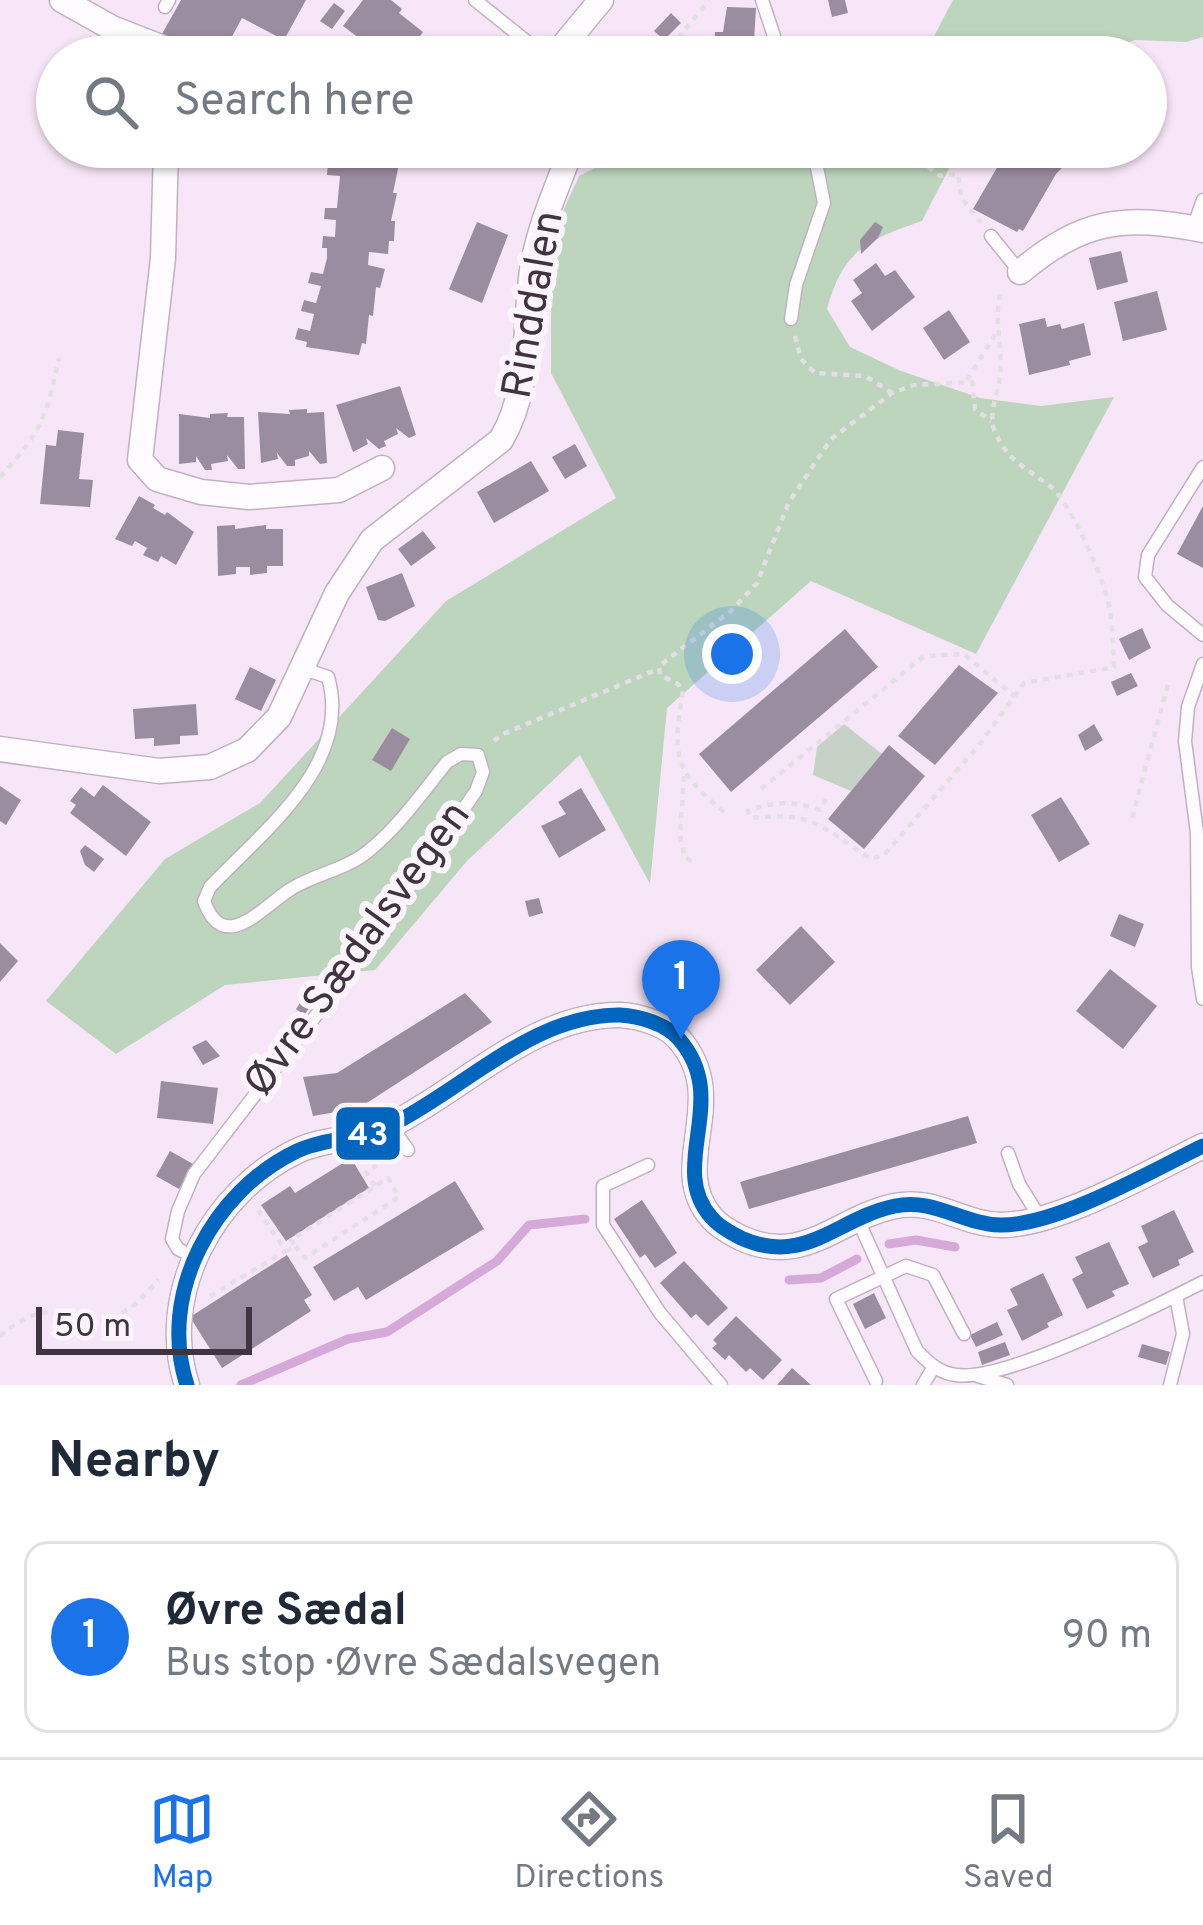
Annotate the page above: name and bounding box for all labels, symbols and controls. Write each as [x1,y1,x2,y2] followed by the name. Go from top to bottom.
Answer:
[36,36,1167,168] search box
[78,69,144,135] icon: search
[174,74,414,131] text: Search here
[492,207,578,403] street label: Rinddalen
[702,624,762,684] your location
[234,792,484,1108] street label: Øvre Sædalsvegen
[642,940,720,1039] pin: 1
[334,1105,402,1162] line badge: 43
[348,1116,389,1158] text: 43
[36,1301,252,1354] scale bar
[54,1307,131,1349] text: 50 m
[48,1431,220,1496] text: Nearby
[165,1584,407,1641] text: Øvre Sædal
[82,1613,98,1662] text: 1
[1062,1613,1152,1662] text: 90 m
[165,1641,661,1690] text: Bus stop · Øvre Sædalsvegen
[149,1786,215,1900] tab: Map
[514,1786,664,1900] tab: Directions
[963,1786,1054,1900] tab: Saved

